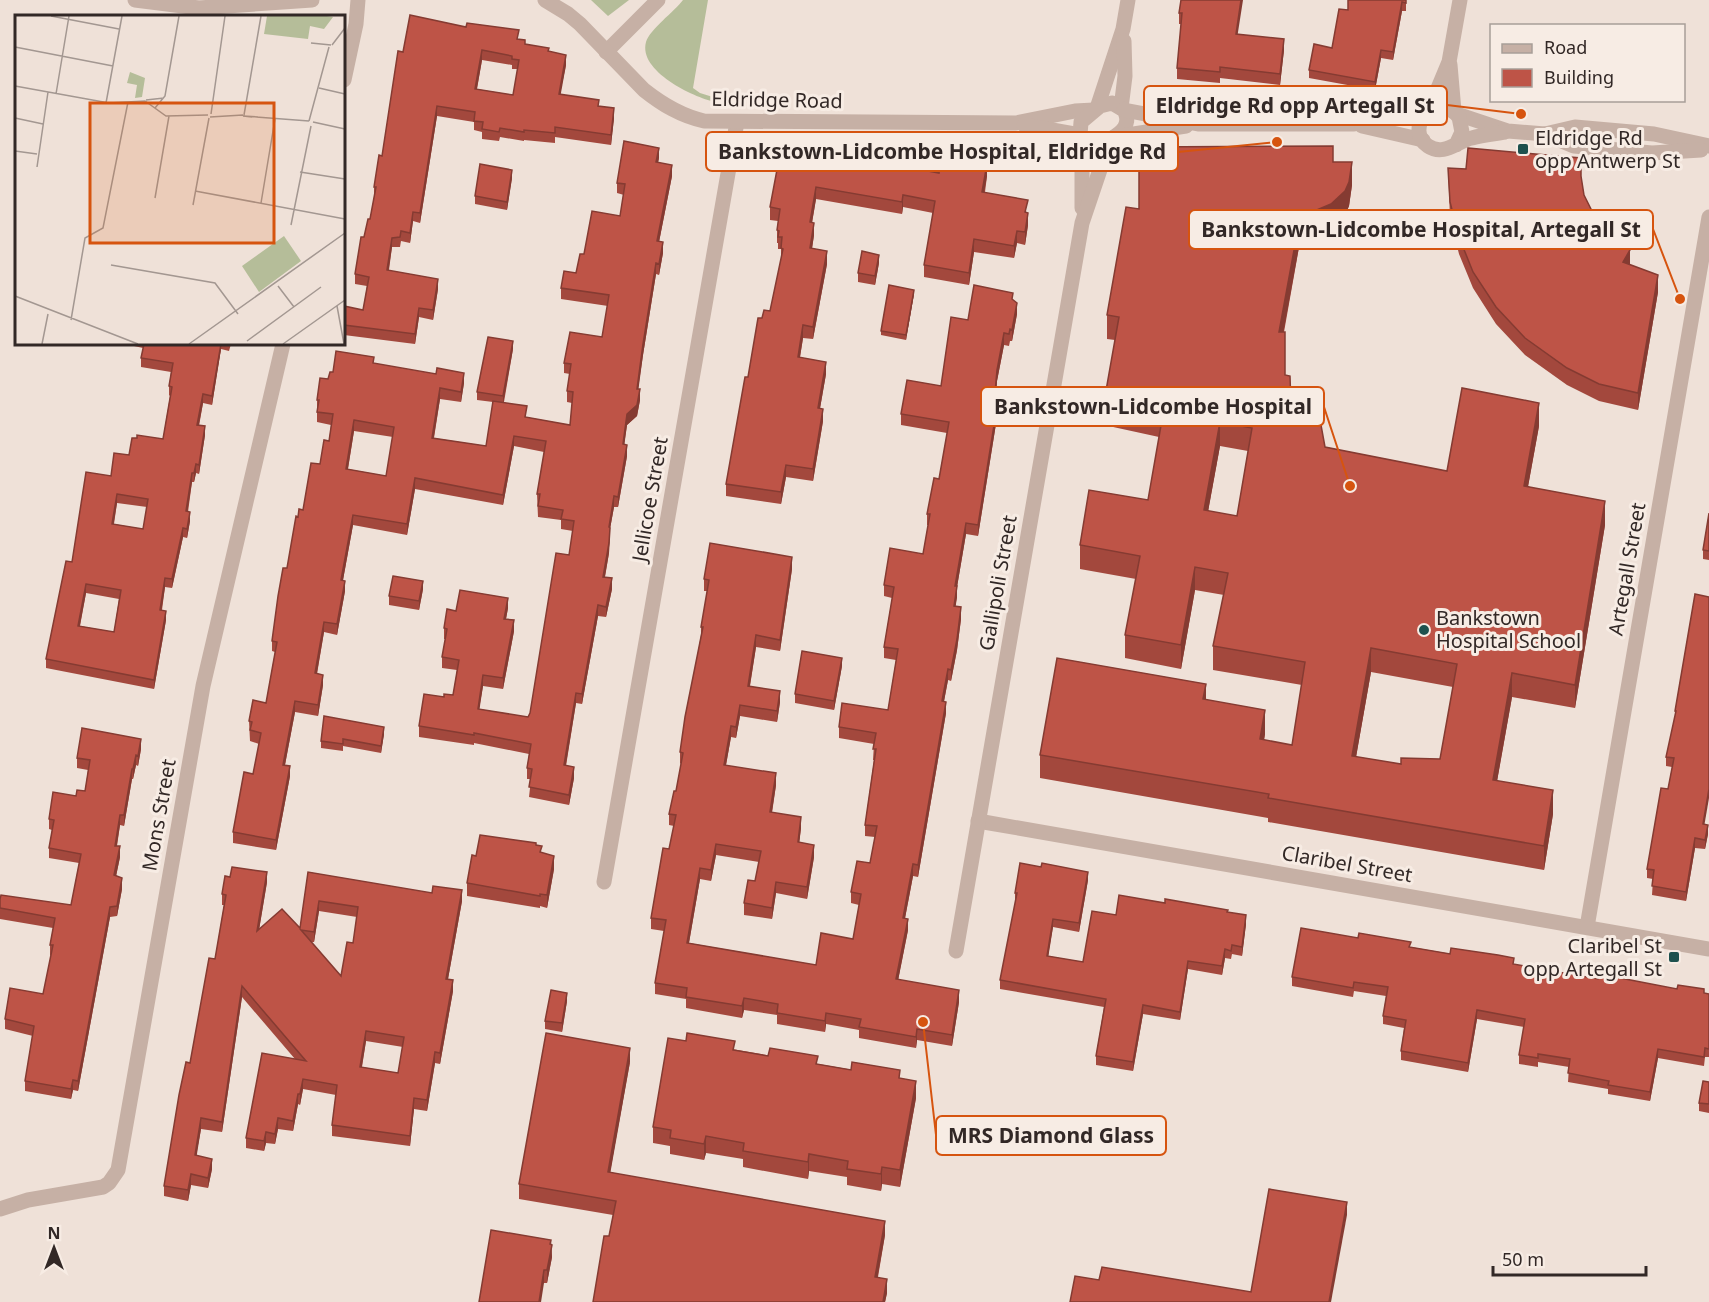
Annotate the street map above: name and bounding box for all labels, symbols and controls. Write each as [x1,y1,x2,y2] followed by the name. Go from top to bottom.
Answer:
[15,15,345,345] inset map
[1490,24,1685,102] legend
[1544,35,1587,59] text: Road
[1544,65,1614,89] text: Building
[711,85,843,114] street label: Eldridge Road
[1144,86,1447,125] callout: Eldridge Rd opp Artegall St
[1155,91,1435,119] text: Eldridge Rd opp Artegall St
[1535,124,1680,174] place label: Eldridge Rd opp Antwerp St
[706,132,1178,171] callout: Bankstown-Lidcombe Hospital, Eldridge Rd
[718,137,1166,165] text: Bankstown-Lidcombe Hospital, Eldridge Rd
[1516,142,1530,156] marker: Eldridge Rd opp Antwerp St
[1189,210,1653,249] callout: Bankstown-Lidcombe Hospital, Artegall St
[1201,215,1641,243] text: Bankstown-Lidcombe Hospital, Artegall St
[981,387,1324,426] callout: Bankstown-Lidcombe Hospital
[994,392,1312,420] text: Bankstown-Lidcombe Hospital
[625,434,674,565] street label: Jellicoe Street
[1602,500,1651,637] street label: Artegall Street
[972,513,1023,653] street label: Gallipoli Street
[1436,604,1581,654] place label: Bankstown Hospital School
[1417,623,1431,637] marker: Bankstown Hospital School
[135,757,182,873] street label: Mons Street
[1280,839,1415,888] street label: Claribel Street
[1523,932,1662,982] place label: Claribel St opp Artegall St
[1667,950,1681,964] marker: Claribel St opp Artegall St
[936,1116,1166,1155] callout: MRS Diamond Glass
[948,1121,1154,1149] text: MRS Diamond Glass
[24,1218,84,1278] north arrow
[47,1222,61,1244] text: N
[1493,1239,1646,1277] scale bar
[1502,1247,1544,1271] text: 50 m

